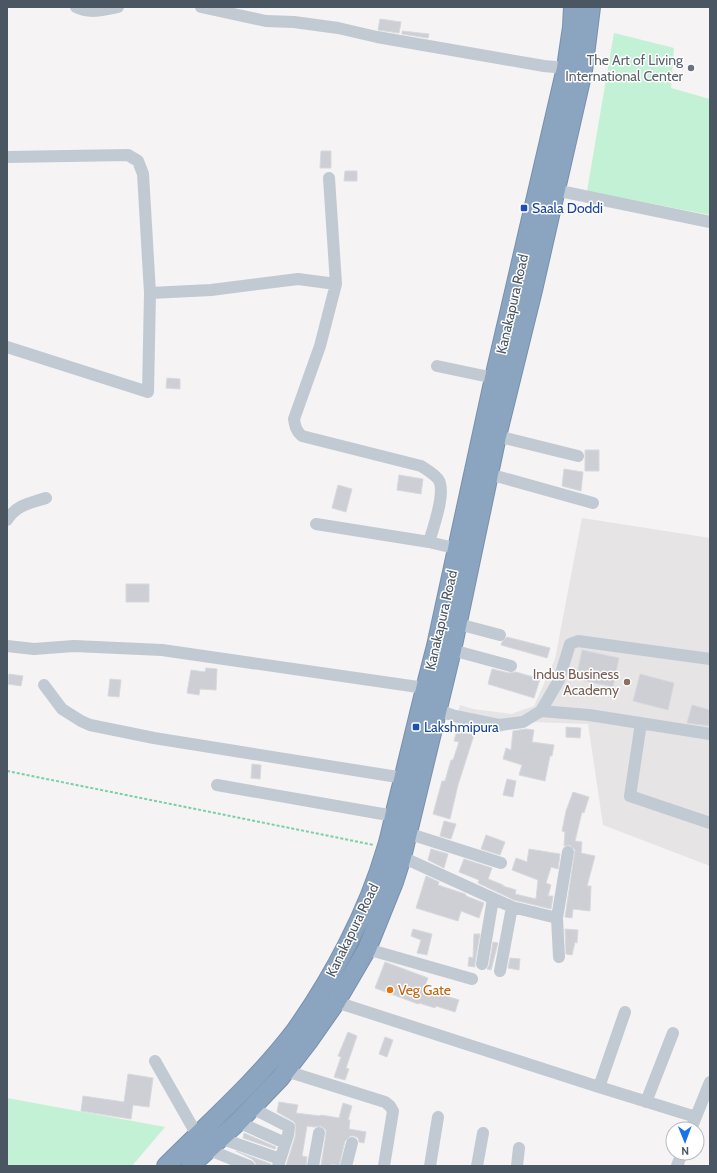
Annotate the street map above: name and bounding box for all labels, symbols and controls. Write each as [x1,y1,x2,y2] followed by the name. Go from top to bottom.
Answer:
[565,51,684,85] place label: The Art of Living International Center
[686,63,696,73] marker: The Art of Living International Center
[532,199,603,217] place label: Saala Doddi
[519,203,529,213] marker: Saala Doddi
[492,252,532,356] street label: Kanakapura Road
[421,568,461,672] street label: Kanakapura Road
[533,665,619,699] place label: Indus Business Academy
[622,677,632,687] marker: Indus Business Academy
[424,718,499,736] place label: Lakshmipura
[411,722,421,732] marker: Lakshmipura
[322,880,382,980] street label: Kanakapura Road
[398,981,451,999] place label: Veg Gate
[385,985,395,995] marker: Veg Gate
[665,1121,705,1161] north arrow
[681,1144,689,1158] text: N

